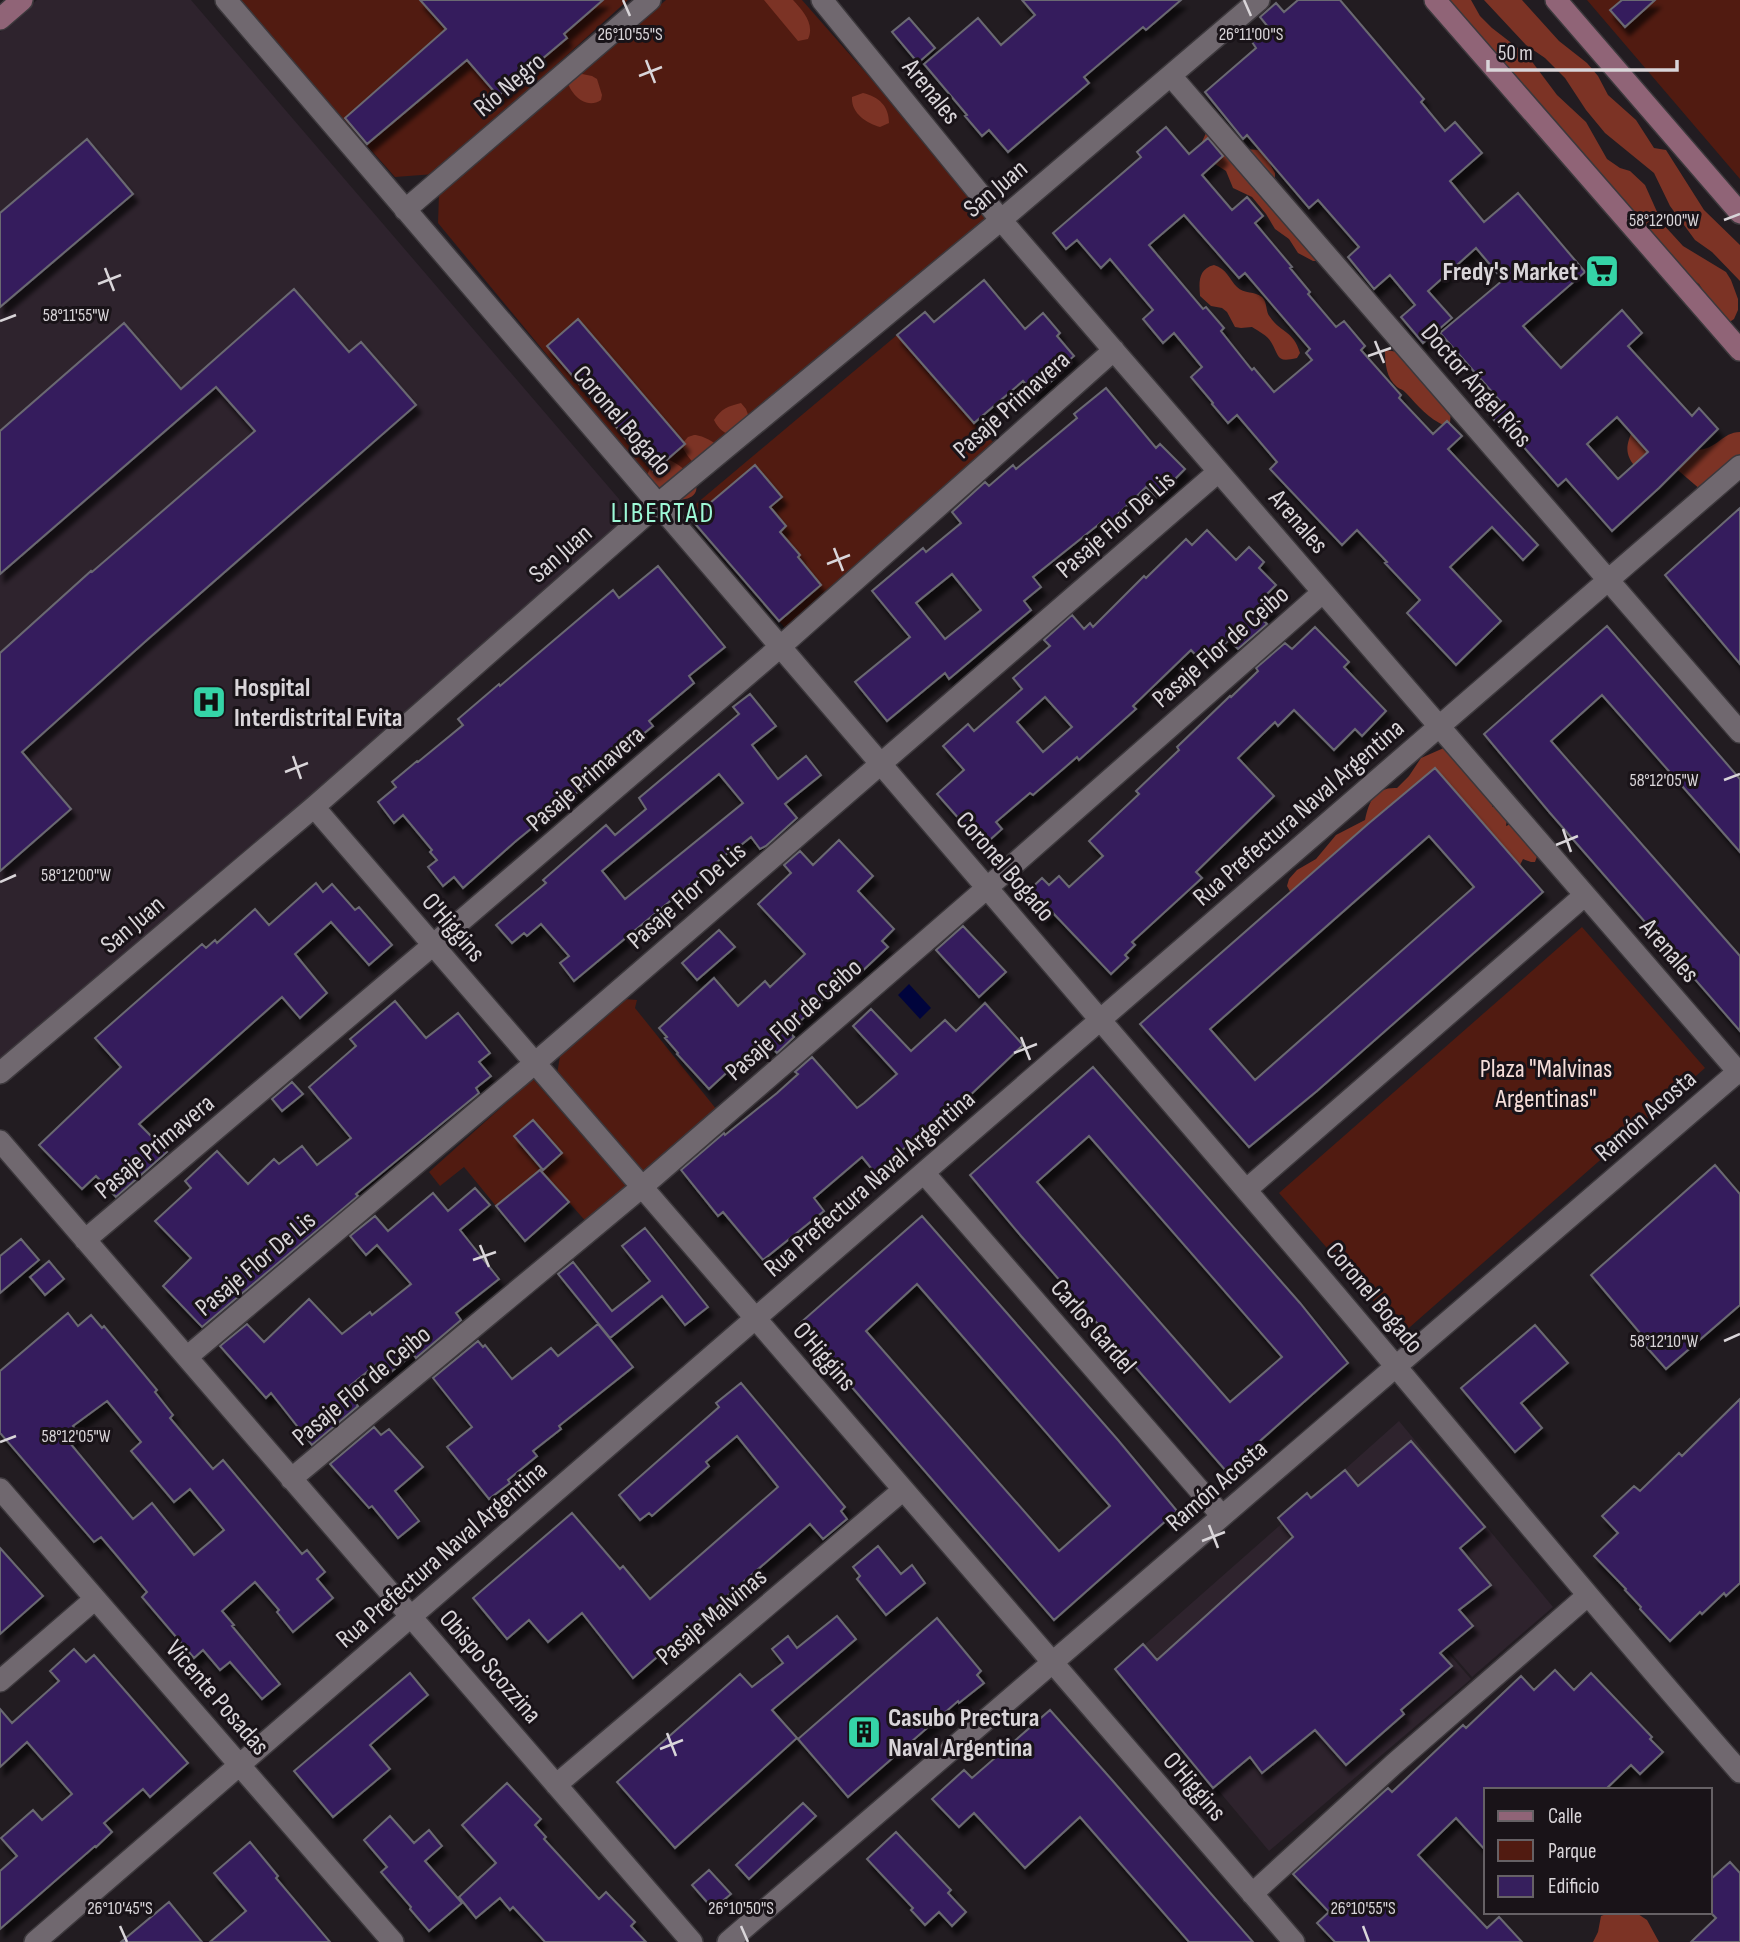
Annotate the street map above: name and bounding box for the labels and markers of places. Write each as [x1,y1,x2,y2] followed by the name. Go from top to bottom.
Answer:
[1583,252,1621,290] supermarket icon: Fredy's Market
[1442,257,1578,288] place label: Fredy's Market
[234,673,402,734] place label: Hospital Interdistrital Evita
[190,683,228,721] hospital icon: Hospital Interdistrital Evita
[888,1703,1039,1764] place label: Casubo Prectura Naval Argentina
[845,1713,883,1751] building icon: Casubo Prectura Naval Argentina

